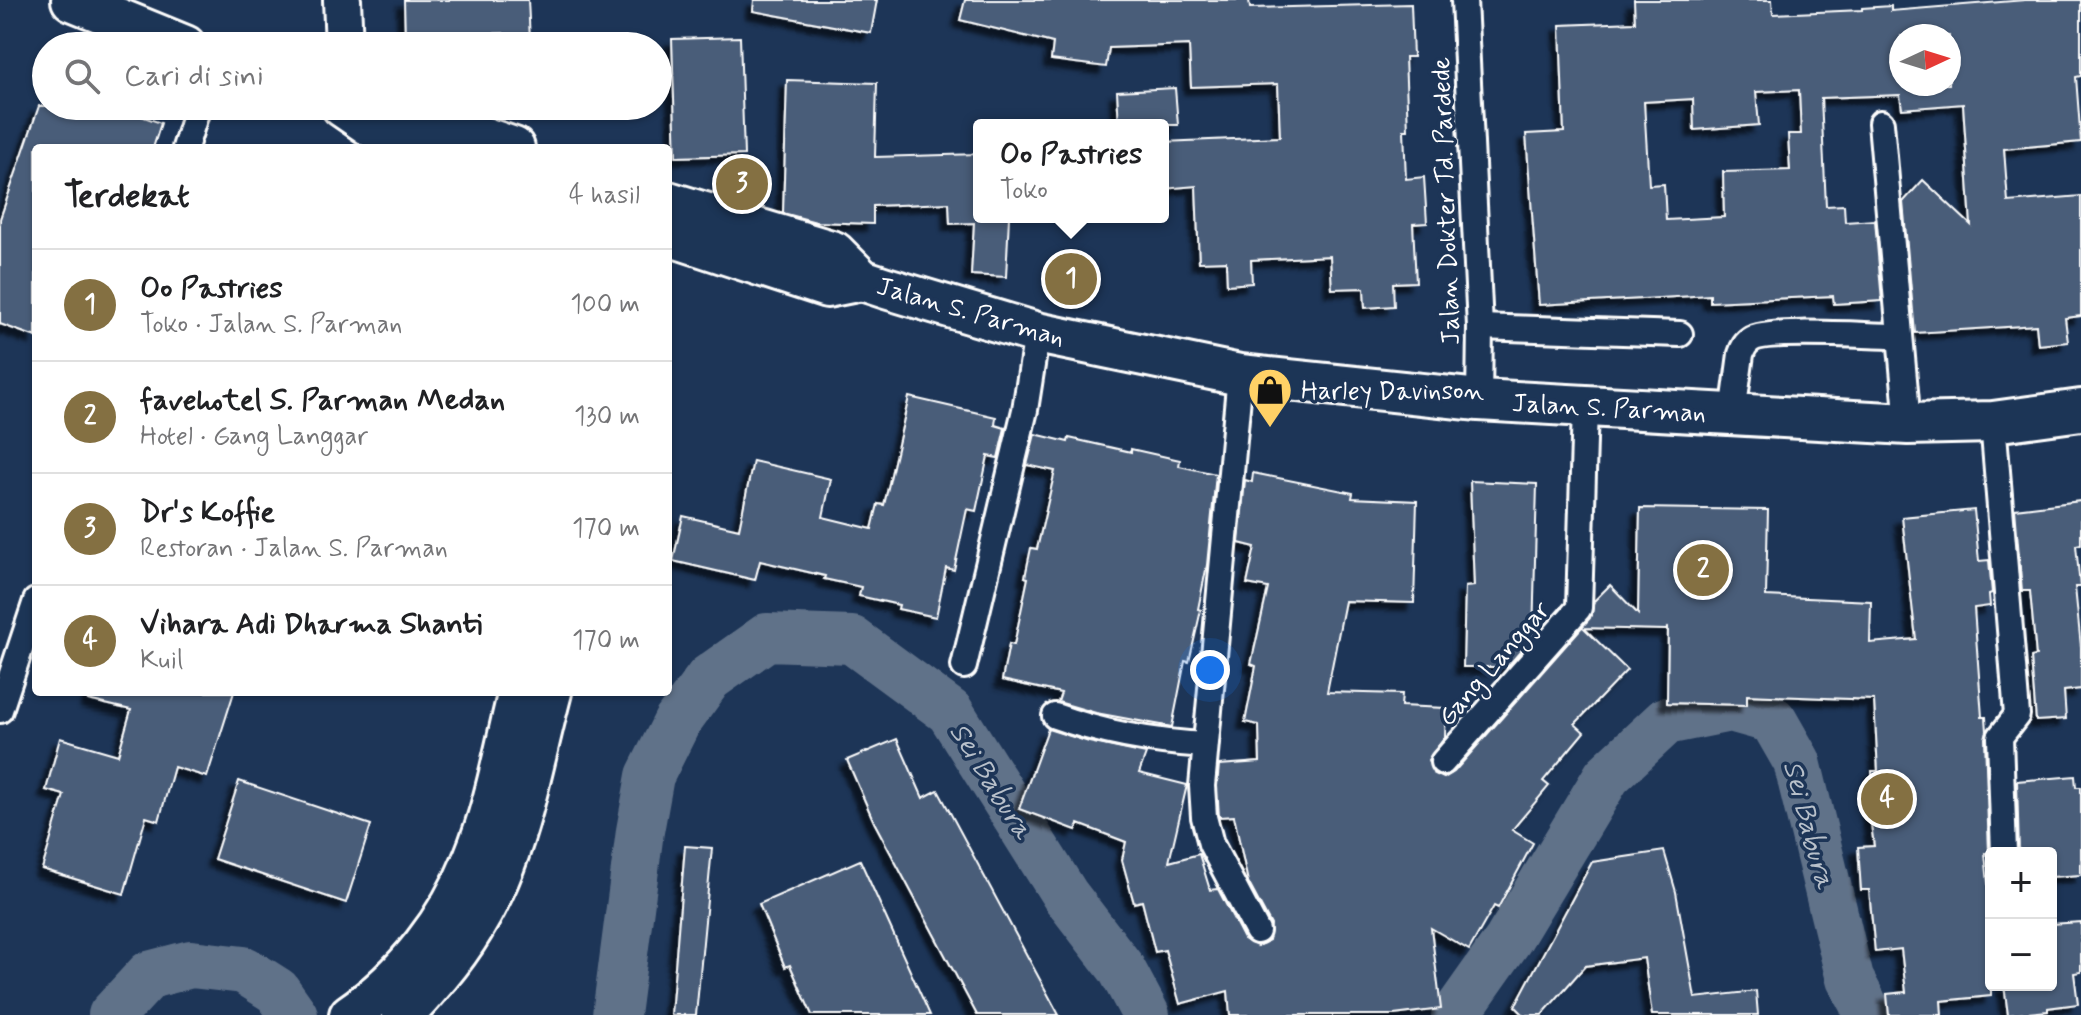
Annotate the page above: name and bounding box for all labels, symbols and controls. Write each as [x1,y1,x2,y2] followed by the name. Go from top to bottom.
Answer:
[1889,24,1961,96] north arrow
[32,32,672,120] search box
[60,54,104,98] icon: search
[1425,56,1469,346] street label: Jalan Dokter Td. Pardede
[124,57,264,96] text: Cari di sini
[973,119,1169,223] popup
[1000,135,1142,174] text: Oo Pastries
[716,154,768,214] pin: 3
[64,174,190,219] text: Terdekat
[1000,174,1048,208] text: Toko
[569,179,640,213] text: 4 hasil
[1045,249,1097,309] pin: 1
[140,269,283,308] text: Oo Pastries
[872,270,1069,356] street label: Jalan S. Parman
[84,288,96,322] text: 1
[570,288,640,322] text: 100 m
[140,308,402,342] text: Toko · Jalan S. Parman
[1246,366,1294,429] shop icon: Harley Davinson
[1301,375,1484,409] place label: Harley Davinson
[140,381,505,420] text: favehotel S. Parman Medan
[1511,387,1707,431] street label: Jalan S. Parman
[84,400,96,434] text: 2
[574,400,640,434] text: 130 m
[140,420,368,454] text: Hotel · Gang Langgar
[140,493,275,532] text: Dr's Koffie
[84,512,96,546] text: 3
[572,512,640,546] text: 170 m
[140,532,448,566] text: Restoran · Jalan S. Parman
[1677,540,1729,600] pin: 2
[1431,594,1560,735] street label: Gang Langgar
[140,605,482,644] text: Vihara Adi Dharma Shanti
[82,624,98,658] text: 4
[572,624,640,658] text: 170 m
[140,644,183,678] text: Kuil
[1190,650,1230,690] your location
[940,716,1041,848] water label: Sei Babura
[1773,757,1843,894] water label: Sei Babura
[1861,769,1913,829] pin: 4
[1985,847,2057,991] map controls
[1985,847,2057,919] button: +
[1985,919,2057,991] button: −

